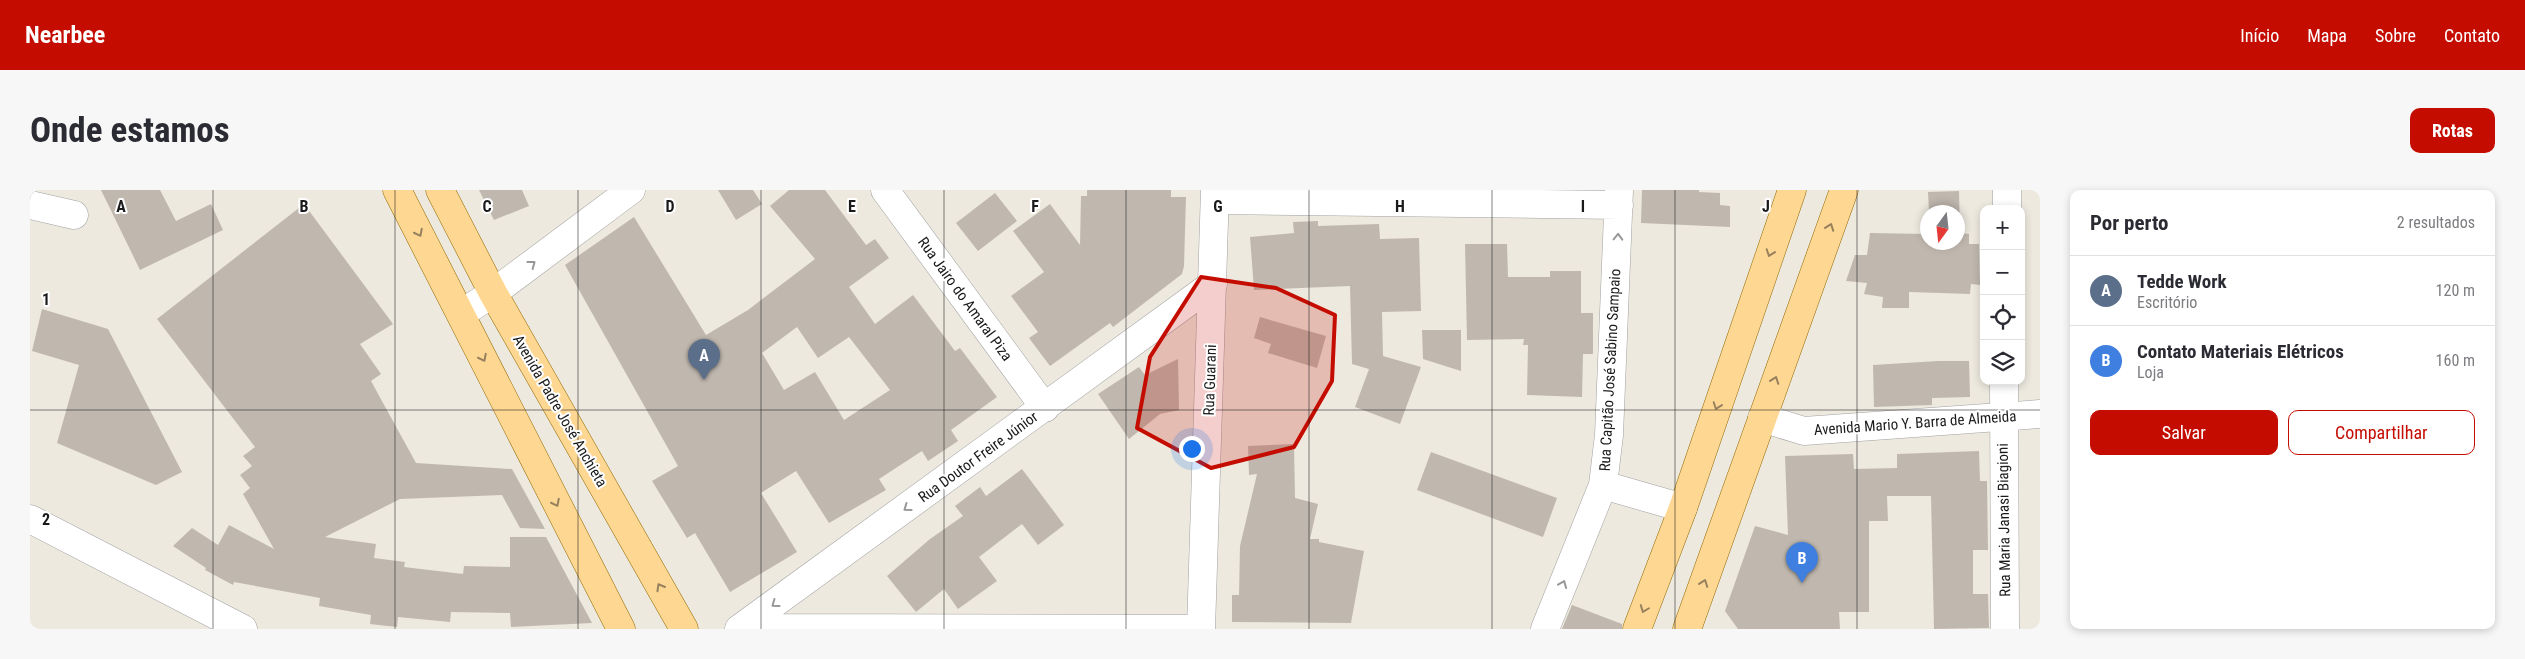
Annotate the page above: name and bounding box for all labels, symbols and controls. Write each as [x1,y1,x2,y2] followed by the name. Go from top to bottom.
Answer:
[25,21,105,49] text: Nearbee
[2240,25,2279,46] text: Início
[2307,25,2347,46] text: Mapa
[2375,25,2416,46] text: Sobre
[2444,25,2500,46] text: Contato
[2410,108,2495,153] button: Rotas
[30,110,230,151] text: Onde estamos
[116,197,126,216] text: A
[300,197,309,216] text: B
[482,197,492,216] text: C
[665,197,675,216] text: D
[848,197,856,216] text: E
[1031,197,1039,216] text: F
[1213,197,1223,216] text: G
[1395,197,1405,216] text: H
[1581,197,1585,216] text: I
[1762,197,1770,216] text: J
[1920,205,1965,250] north arrow
[1980,205,2025,385] map controls
[1980,205,2025,250] button: +
[2090,211,2169,235] text: Por perto
[2397,213,2475,232] text: 2 resultados
[1824,224,1834,232] one-way arrow
[413,228,423,237] one-way arrow
[1612,233,1623,241] one-way arrow
[914,234,1016,364] street label: Rua Jairo do Amaral Piza
[1766,248,1776,256] one-way arrow
[1980,250,2025,295] button: −
[526,261,536,270] one-way arrow
[1596,268,1624,472] street label: Rua Capitão José Sabino Sampaio
[2137,270,2227,293] text: Tedde Work
[2101,281,2111,300] text: A
[2436,281,2475,300] text: 120 m
[42,290,50,309] text: 1
[2137,293,2197,312] text: Escritório
[1980,295,2025,340] button: locate
[509,332,611,490] street label: Avenida Padre José Anchieta
[688,339,720,380] pin: A
[1980,340,2025,385] button: layers
[2137,340,2344,363] text: Contato Materiais Elétricos
[1200,344,1220,416] street label: Rua Guarani
[2102,351,2110,370] text: B
[2436,351,2475,370] text: 160 m
[477,353,487,362] one-way arrow
[2137,363,2164,382] text: Loja
[1770,377,1780,385] one-way arrow
[1713,402,1723,410] one-way arrow
[915,407,1042,506] street label: Rua Doutor Freire Júnior
[1813,407,2017,439] street label: Avenida Mario Y. Barra de Almeida
[2090,410,2278,455] button: Salvar
[2288,410,2475,455] button: Compartilhar
[1179,436,1205,462] your location
[1994,443,2014,597] street label: Rua Maria Janasi Biagioni
[550,497,560,506] one-way arrow
[903,502,913,511] one-way arrow
[42,510,50,529] text: 2
[1786,542,1818,583] pin: B
[1698,579,1708,588] one-way arrow
[1557,580,1567,589] one-way arrow
[656,583,666,592] one-way arrow
[771,598,781,607] one-way arrow
[1640,604,1650,612] one-way arrow

